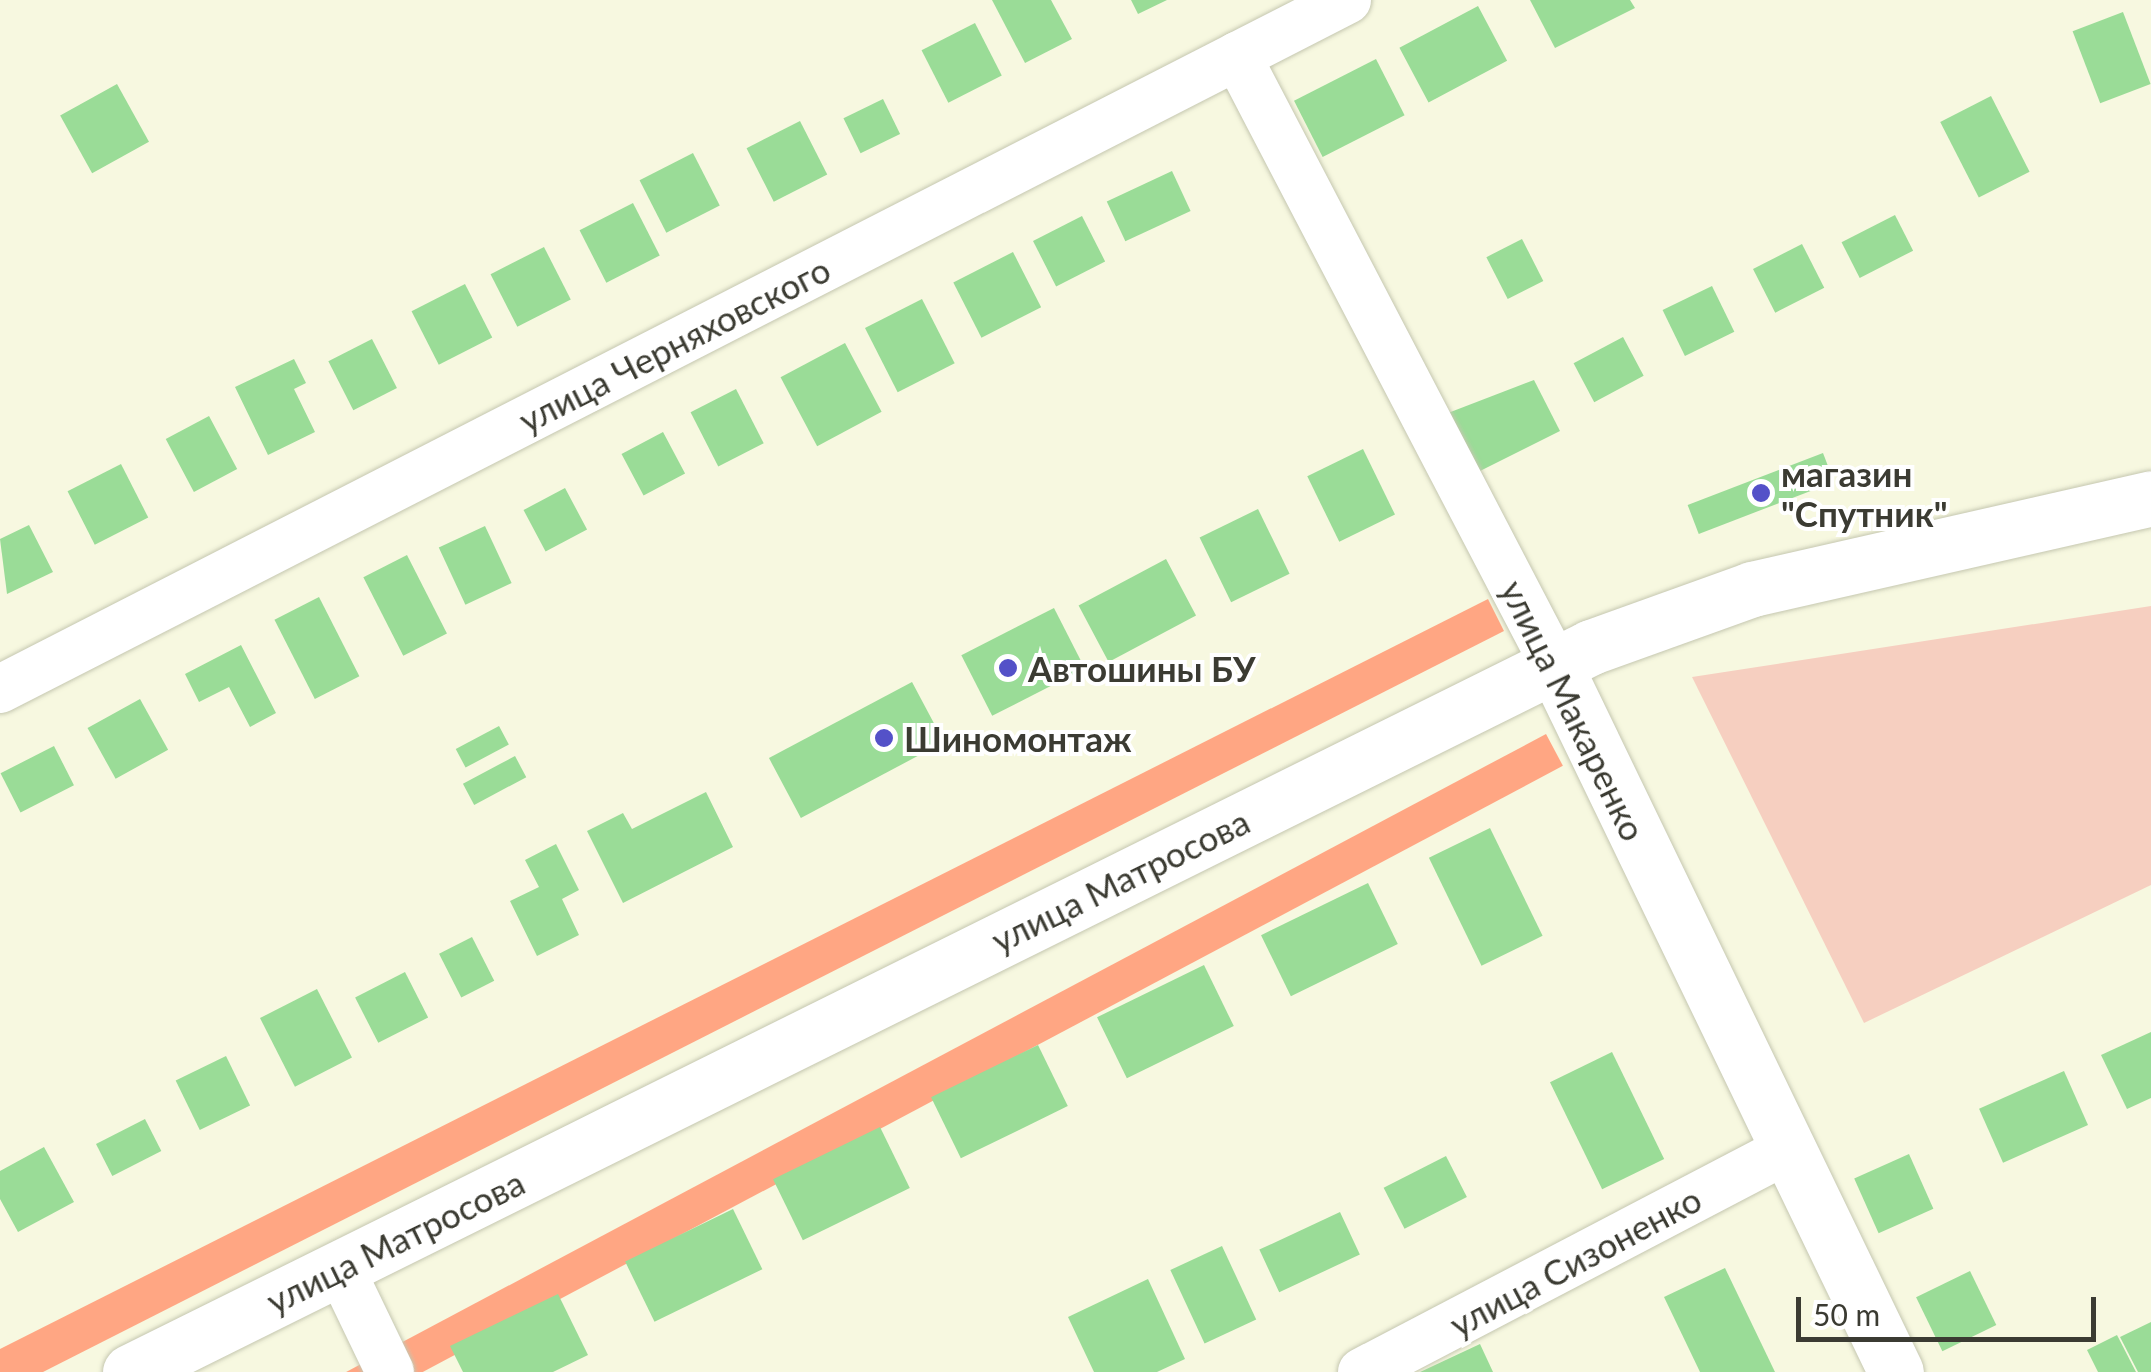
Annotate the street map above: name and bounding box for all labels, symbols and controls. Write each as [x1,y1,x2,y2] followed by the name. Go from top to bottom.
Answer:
[511,247,837,441] street label: улица Черняховского
[1781,452,1947,534] place label: магазин "Спутник"
[1750,482,1772,504] marker: магазин "Спутник"
[1493,573,1655,847] street label: улица Макаренко
[1028,647,1256,689] place label: Автошины БУ
[997,657,1019,679] marker: Автошины БУ
[904,717,1131,759] place label: Шиномонтаж
[873,727,895,749] marker: Шиномонтаж
[984,799,1256,961] street label: улица Матросова
[259,1160,531,1322] street label: улица Матросова
[1442,1177,1708,1345] street label: улица Сизоненко
[1801,1277,2101,1339] scale bar
[1813,1296,1880,1332] text: 50 m

